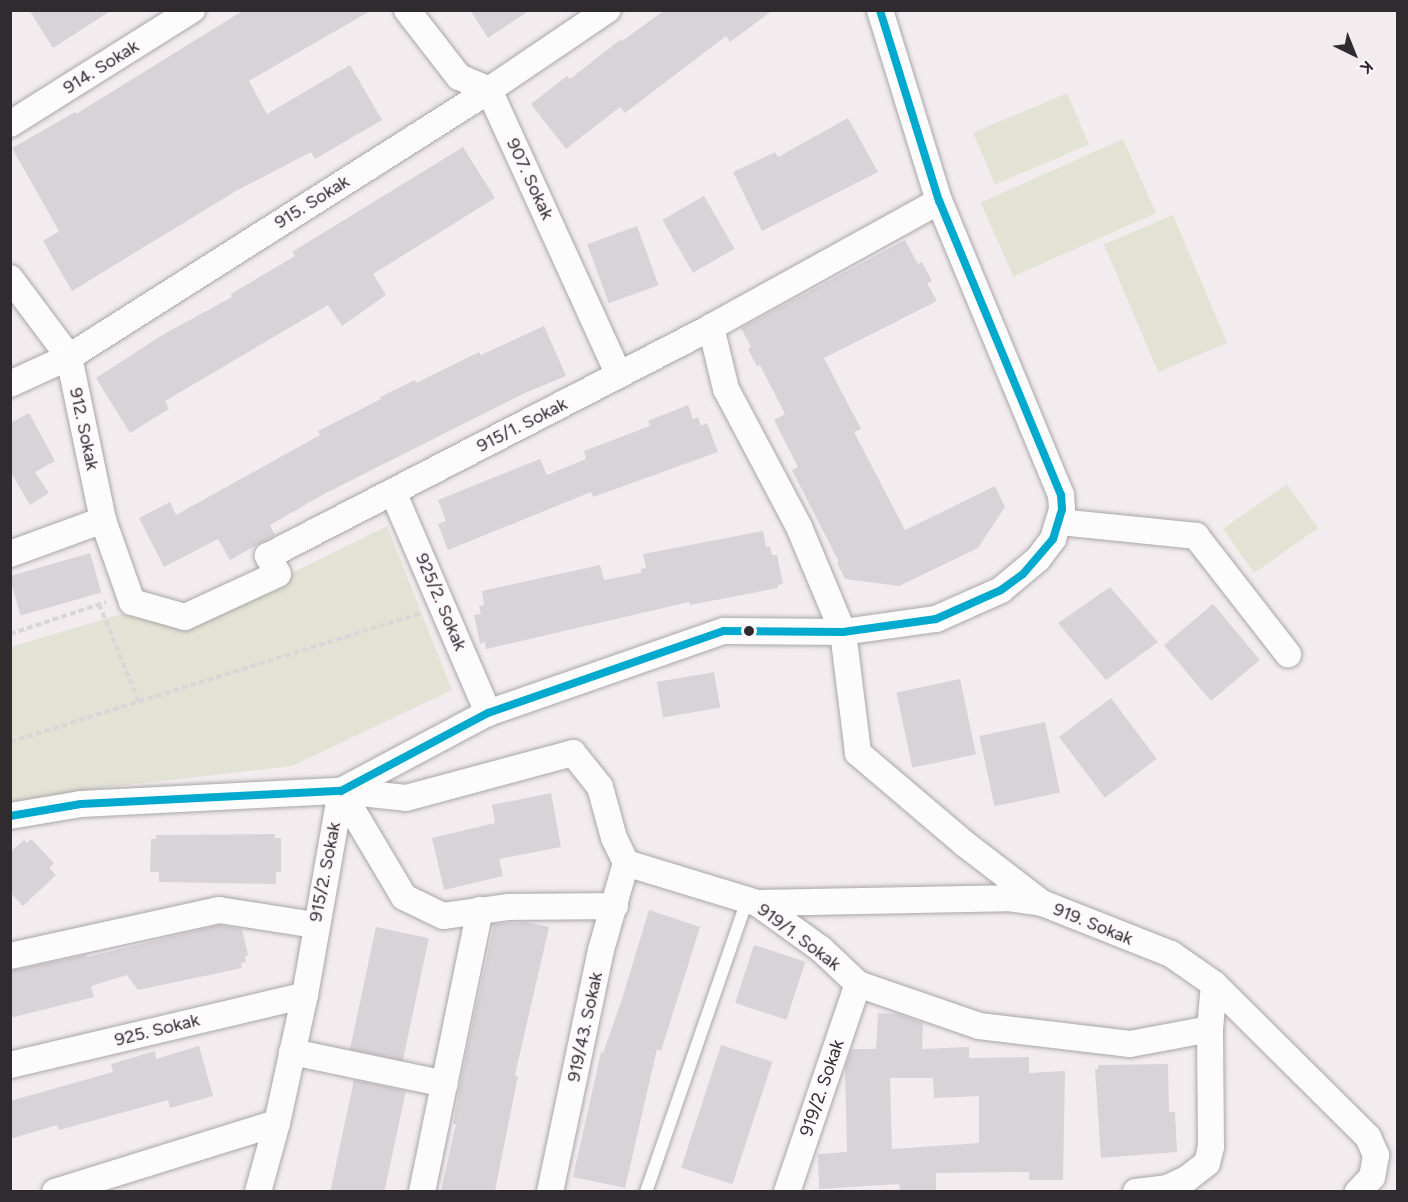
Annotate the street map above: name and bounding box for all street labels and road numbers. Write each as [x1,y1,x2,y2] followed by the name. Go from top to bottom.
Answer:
[59,35,143,99] street label: 914. Sokak
[502,135,558,223] street label: 907. Sokak
[271,171,353,233] street label: 915. Sokak
[65,386,103,472] street label: 912. Sokak
[473,393,571,457] street label: 915/1. Sokak
[411,550,471,654] street label: 925/2. Sokak
[305,820,345,924] street label: 915/2. Sokak
[1050,898,1136,950] street label: 919. Sokak
[753,899,845,975] street label: 919/1. Sokak
[563,970,607,1084] street label: 919/43. Sokak
[112,1009,202,1051] street label: 925. Sokak
[795,1037,849,1139] street label: 919/2. Sokak

